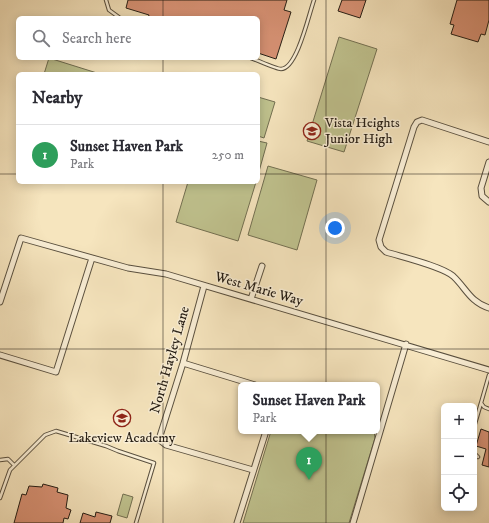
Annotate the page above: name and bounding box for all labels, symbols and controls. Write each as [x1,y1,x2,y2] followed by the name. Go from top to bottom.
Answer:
[16,16,260,60] search box
[30,27,52,49] icon: search
[62,29,131,48] text: Search here
[32,87,82,109] text: Nearby
[323,114,400,148] place label: Vista Heights Junior High
[302,121,322,141] school or university icon: Vista Heights Junior High
[70,137,183,156] text: Sunset Haven Park
[43,147,47,163] text: 1
[212,147,244,163] text: 250 m
[70,156,94,172] text: Park
[325,218,345,238] your location
[212,268,306,310] street label: West Marie Way
[146,304,194,416] street label: North Hayley Lane
[238,382,380,434] popup
[253,391,365,410] text: Sunset Haven Park
[441,403,477,511] map controls
[441,403,477,439] button: +
[112,408,132,428] school or university icon: Lakeview Academy
[253,410,277,426] text: Park
[69,429,176,447] place label: Lakeview Academy
[441,439,477,475] button: −
[296,447,322,480] pin: 1
[441,475,477,511] button: locate

